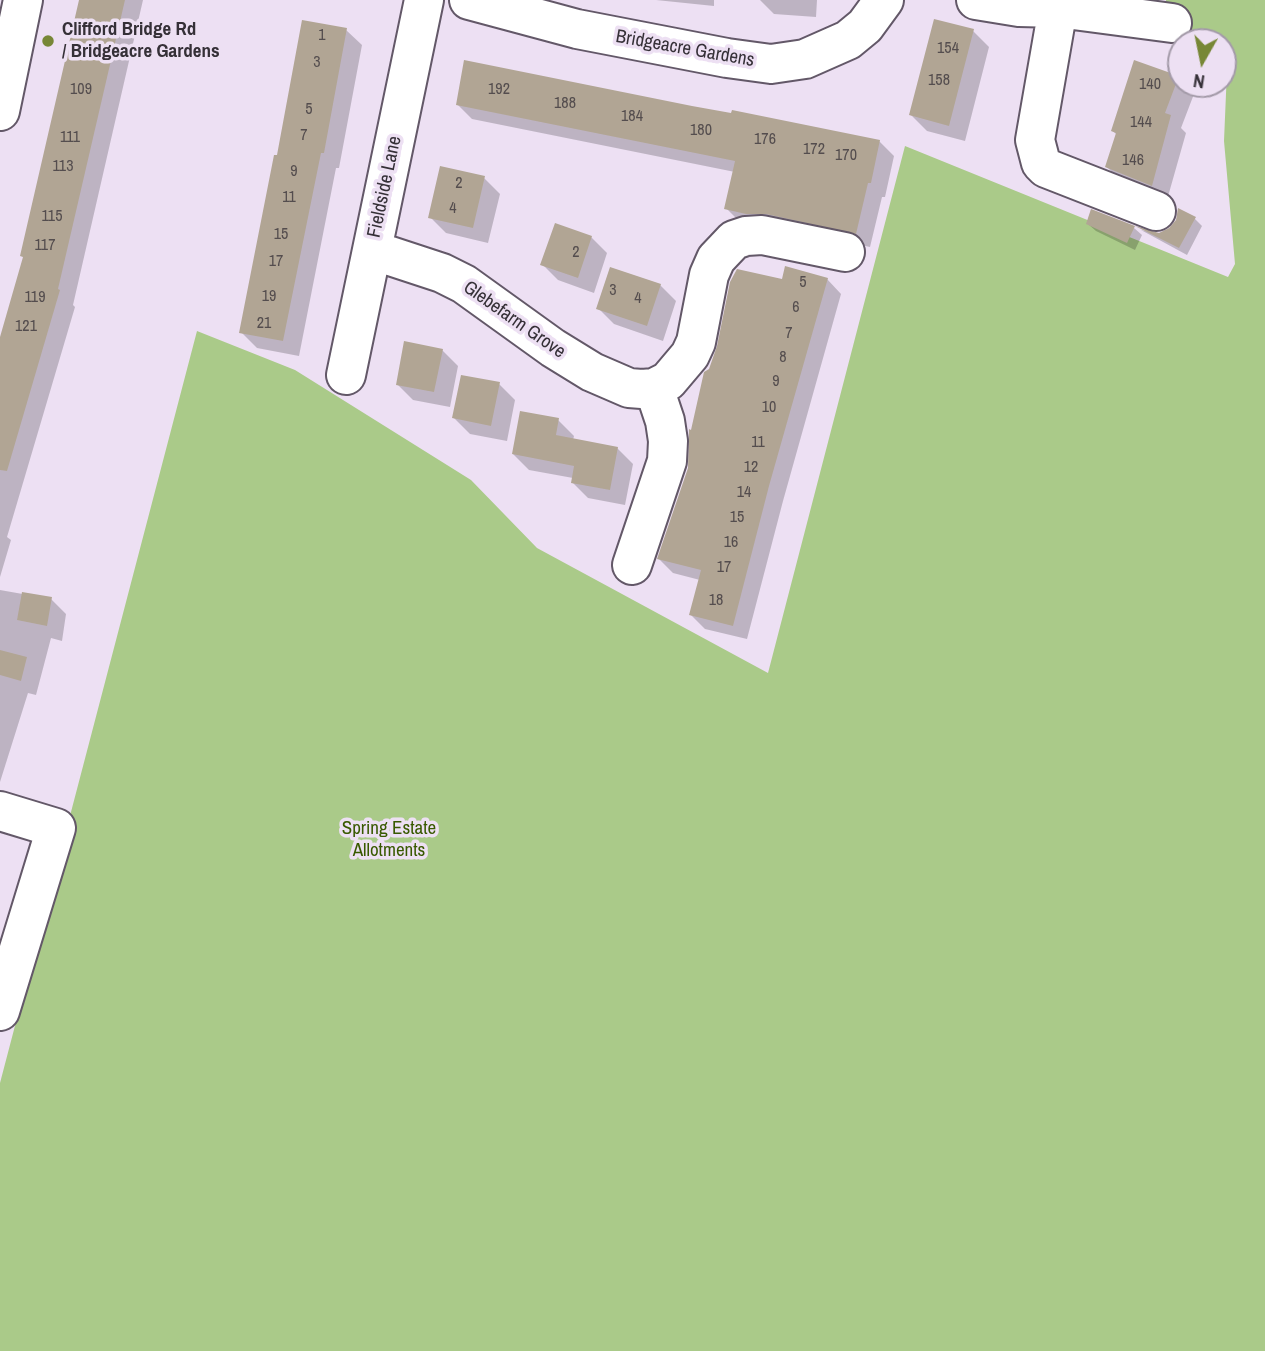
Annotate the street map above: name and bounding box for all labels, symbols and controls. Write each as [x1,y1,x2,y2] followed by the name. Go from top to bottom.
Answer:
[62,19,220,63] place label: Clifford Bridge Rd / Bridgeacre Gardens
[318,26,326,46] house number: 1
[614,26,756,72] street label: Bridgeacre Gardens
[1167,28,1237,98] north arrow
[40,33,56,49] marker: Clifford Bridge Rd / Bridgeacre Gardens
[937,39,959,59] house number: 154
[313,53,321,73] house number: 3
[1191,68,1207,95] text: N
[928,71,950,91] house number: 158
[1139,75,1161,95] house number: 140
[70,80,92,100] house number: 109
[488,80,510,100] house number: 192
[554,94,576,114] house number: 188
[305,100,313,120] house number: 5
[621,107,643,127] house number: 184
[1130,113,1152,133] house number: 144
[690,121,712,141] house number: 180
[300,126,308,146] house number: 7
[60,128,80,148] house number: 111
[754,130,776,150] house number: 176
[363,134,407,240] street label: Fieldside Lane
[803,140,825,160] house number: 172
[835,146,857,166] house number: 170
[1122,151,1144,171] house number: 146
[53,157,73,177] house number: 113
[290,162,298,182] house number: 9
[455,174,463,194] house number: 2
[282,188,296,208] house number: 11
[449,199,457,219] house number: 4
[42,207,62,227] house number: 115
[274,225,288,245] house number: 15
[35,236,55,256] house number: 117
[572,243,580,263] house number: 2
[269,252,283,272] house number: 17
[799,273,807,293] house number: 5
[459,276,569,364] street label: Glebefarm Grove
[609,281,617,301] house number: 3
[262,287,276,307] house number: 19
[25,288,45,308] house number: 119
[634,289,642,309] house number: 4
[792,298,800,318] house number: 6
[257,314,271,334] house number: 21
[15,317,37,337] house number: 121
[785,324,793,344] house number: 7
[779,348,787,368] house number: 8
[772,372,780,392] house number: 9
[762,398,776,418] house number: 10
[751,433,765,453] house number: 11
[744,458,758,478] house number: 12
[737,483,751,503] house number: 14
[730,508,744,528] house number: 15
[724,533,738,553] house number: 16
[717,558,731,578] house number: 17
[709,591,723,611] house number: 18
[342,818,436,862] park label: Spring Estate Allotments

